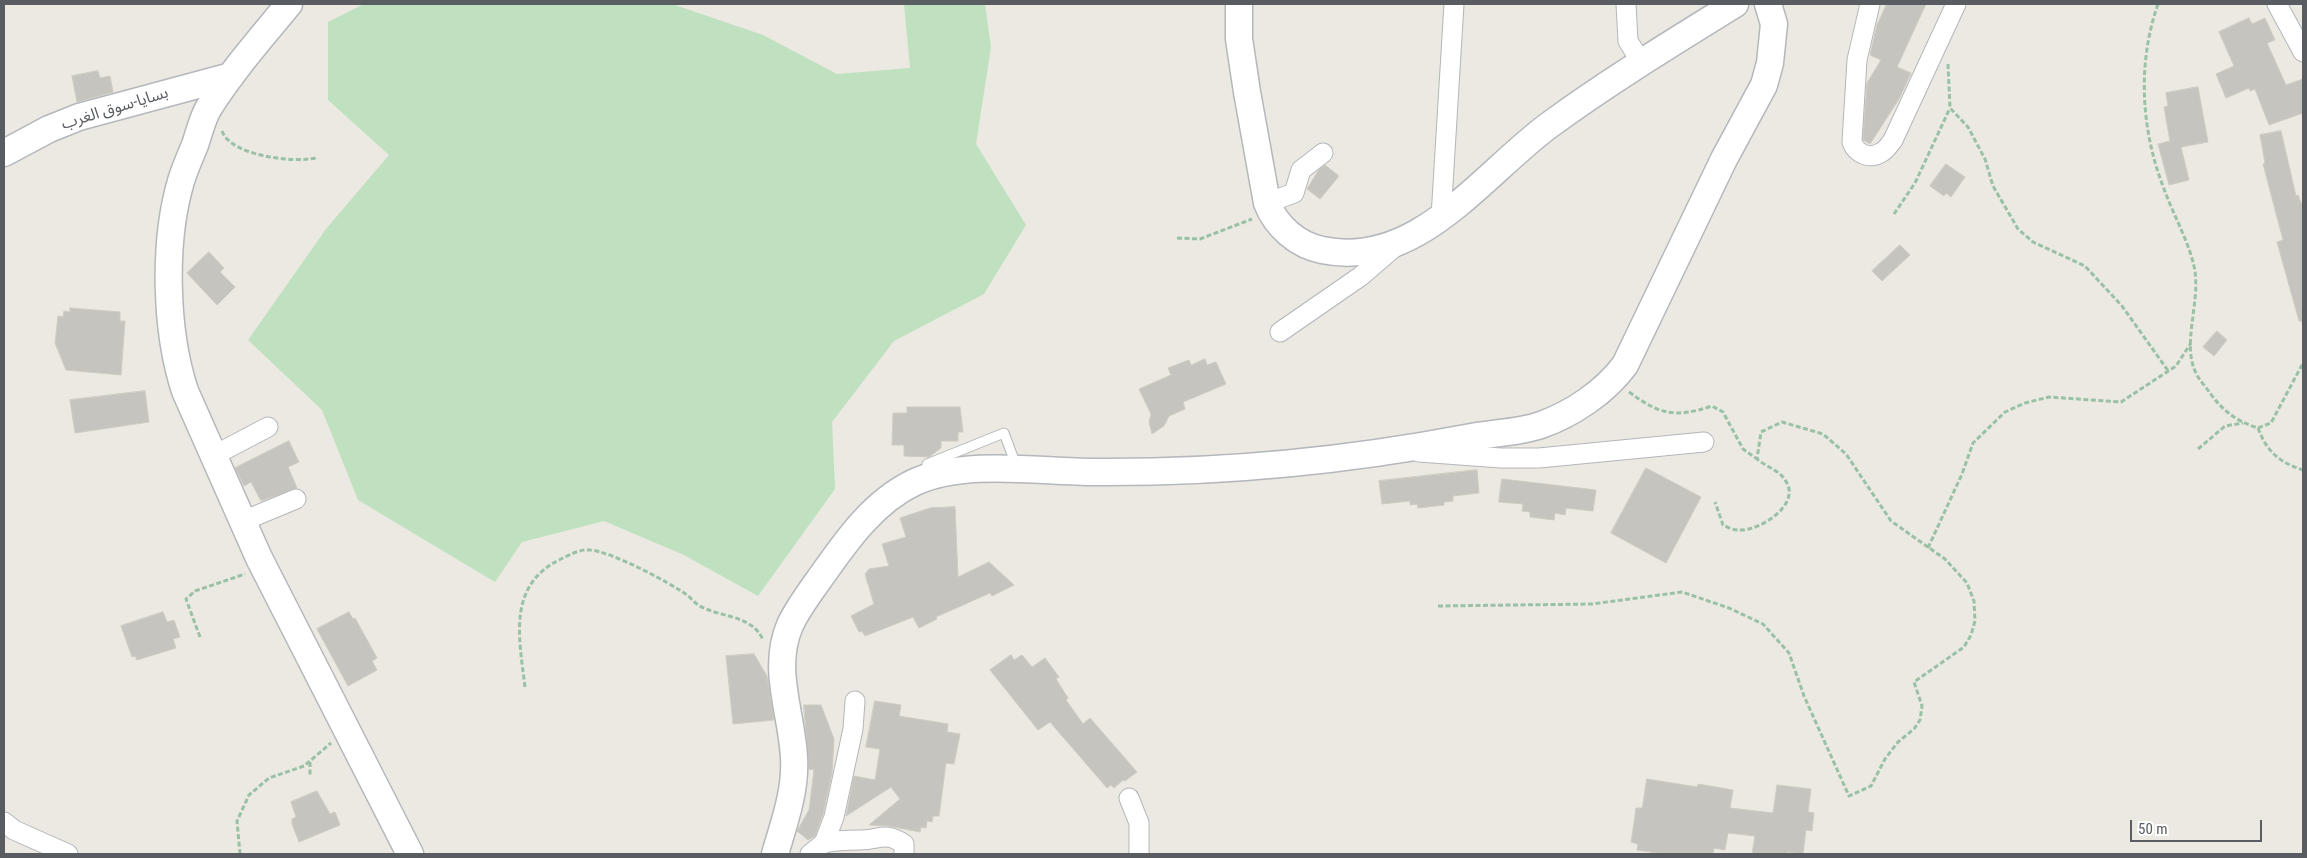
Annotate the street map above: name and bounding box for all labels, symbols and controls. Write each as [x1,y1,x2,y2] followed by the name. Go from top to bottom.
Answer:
[59,84,171,134] street label: بسايا-سوق الغرب
[2132,810,2264,842] scale bar
[2138,820,2168,838] text: 50 m

